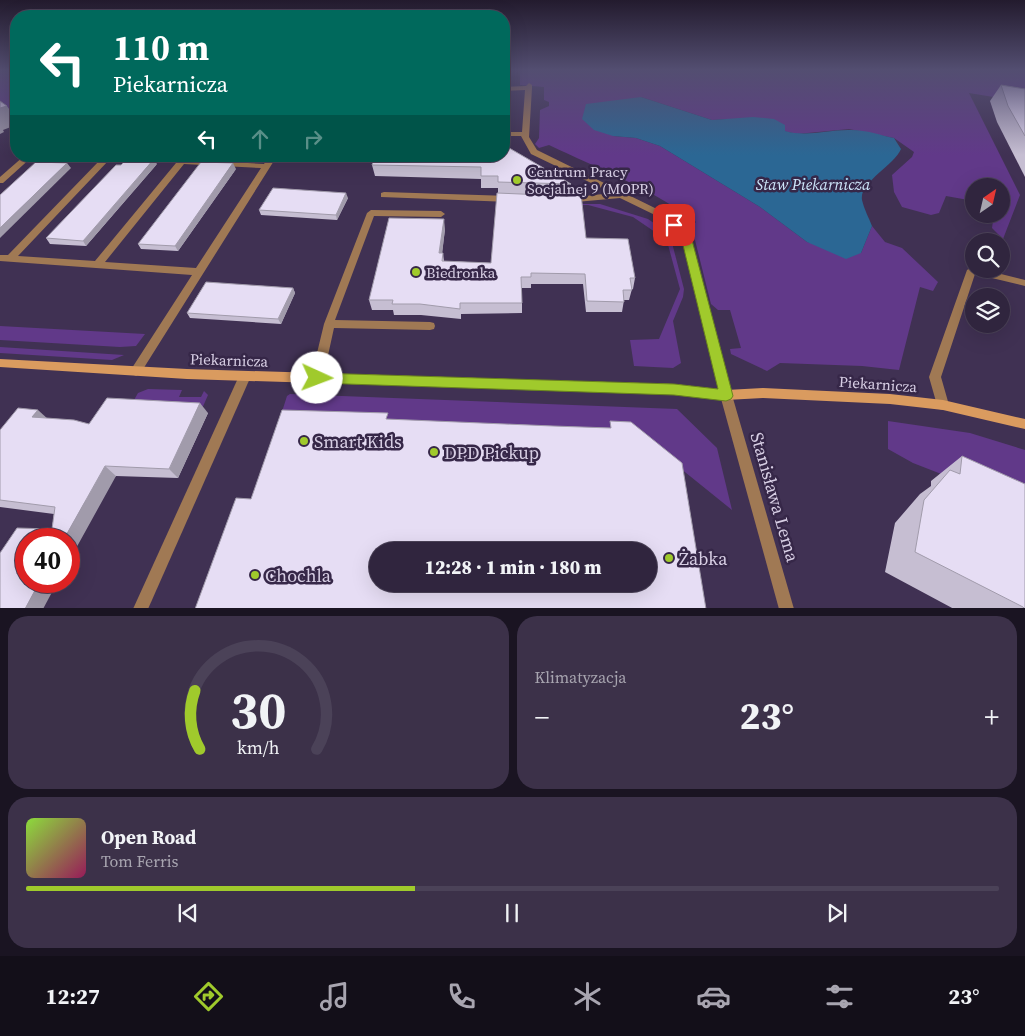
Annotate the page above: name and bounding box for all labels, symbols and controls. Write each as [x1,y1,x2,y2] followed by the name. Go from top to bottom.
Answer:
[113,24,209,72] text: 110 m
[30,30,95,95] icon: left
[113,69,228,99] text: Piekarnicza
[193,125,221,153] icon: left
[246,125,274,153] icon: ahead
[299,125,327,153] icon: right
[527,161,654,199] place label: Centrum Pracy Socjalnej 9 (MOPR)
[756,173,871,195] water label: Staw Piekarnicza
[511,174,523,186] marker: Centrum Pracy Socjalnej 9 (MOPR)
[965,178,1010,222] north arrow
[965,178,1010,333] map controls
[653,204,695,246] pin
[660,211,688,239] icon: arrive
[965,233,1010,278] button: search
[426,262,496,283] place label: Biedronka
[410,266,422,278] marker: Biedronka
[965,288,1010,333] button: layers
[189,348,269,372] street label: Piekarnicza
[290,351,342,403] position arrow
[838,371,918,397] street label: Piekarnicza
[314,429,402,454] place label: Smart Kids
[745,429,806,566] street label: Stanisława Lema
[298,435,310,447] marker: Smart Kids
[444,440,539,465] place label: DPD Pickup
[428,446,440,458] marker: DPD Pickup
[15,528,80,593] speed limit sign: 40
[679,546,728,571] place label: Żabka
[663,552,675,564] marker: Żabka
[424,554,602,580] text: 12:28 · 1 min · 180 m
[265,563,332,588] place label: Chochla
[249,569,261,581] marker: Chochla
[535,666,626,688] text: Klimatyzacja
[230,674,286,745] text: 30
[740,690,794,742] text: 23°
[535,698,549,736] text: −
[984,698,999,736] text: +
[237,735,280,760] text: km/h
[101,824,196,850] text: Open Road
[101,850,179,872] text: Tom Ferris
[174,899,202,927] icon: previous
[498,899,526,927] icon: pause
[823,899,851,927] icon: next
[191,979,226,1014] icon: directions
[317,979,352,1014] icon: music
[444,979,479,1014] icon: phone
[570,979,605,1014] icon: climate
[696,979,731,1014] icon: car
[822,979,857,1014] icon: filters
[46,981,100,1011] text: 12:27
[948,981,979,1011] text: 23°

